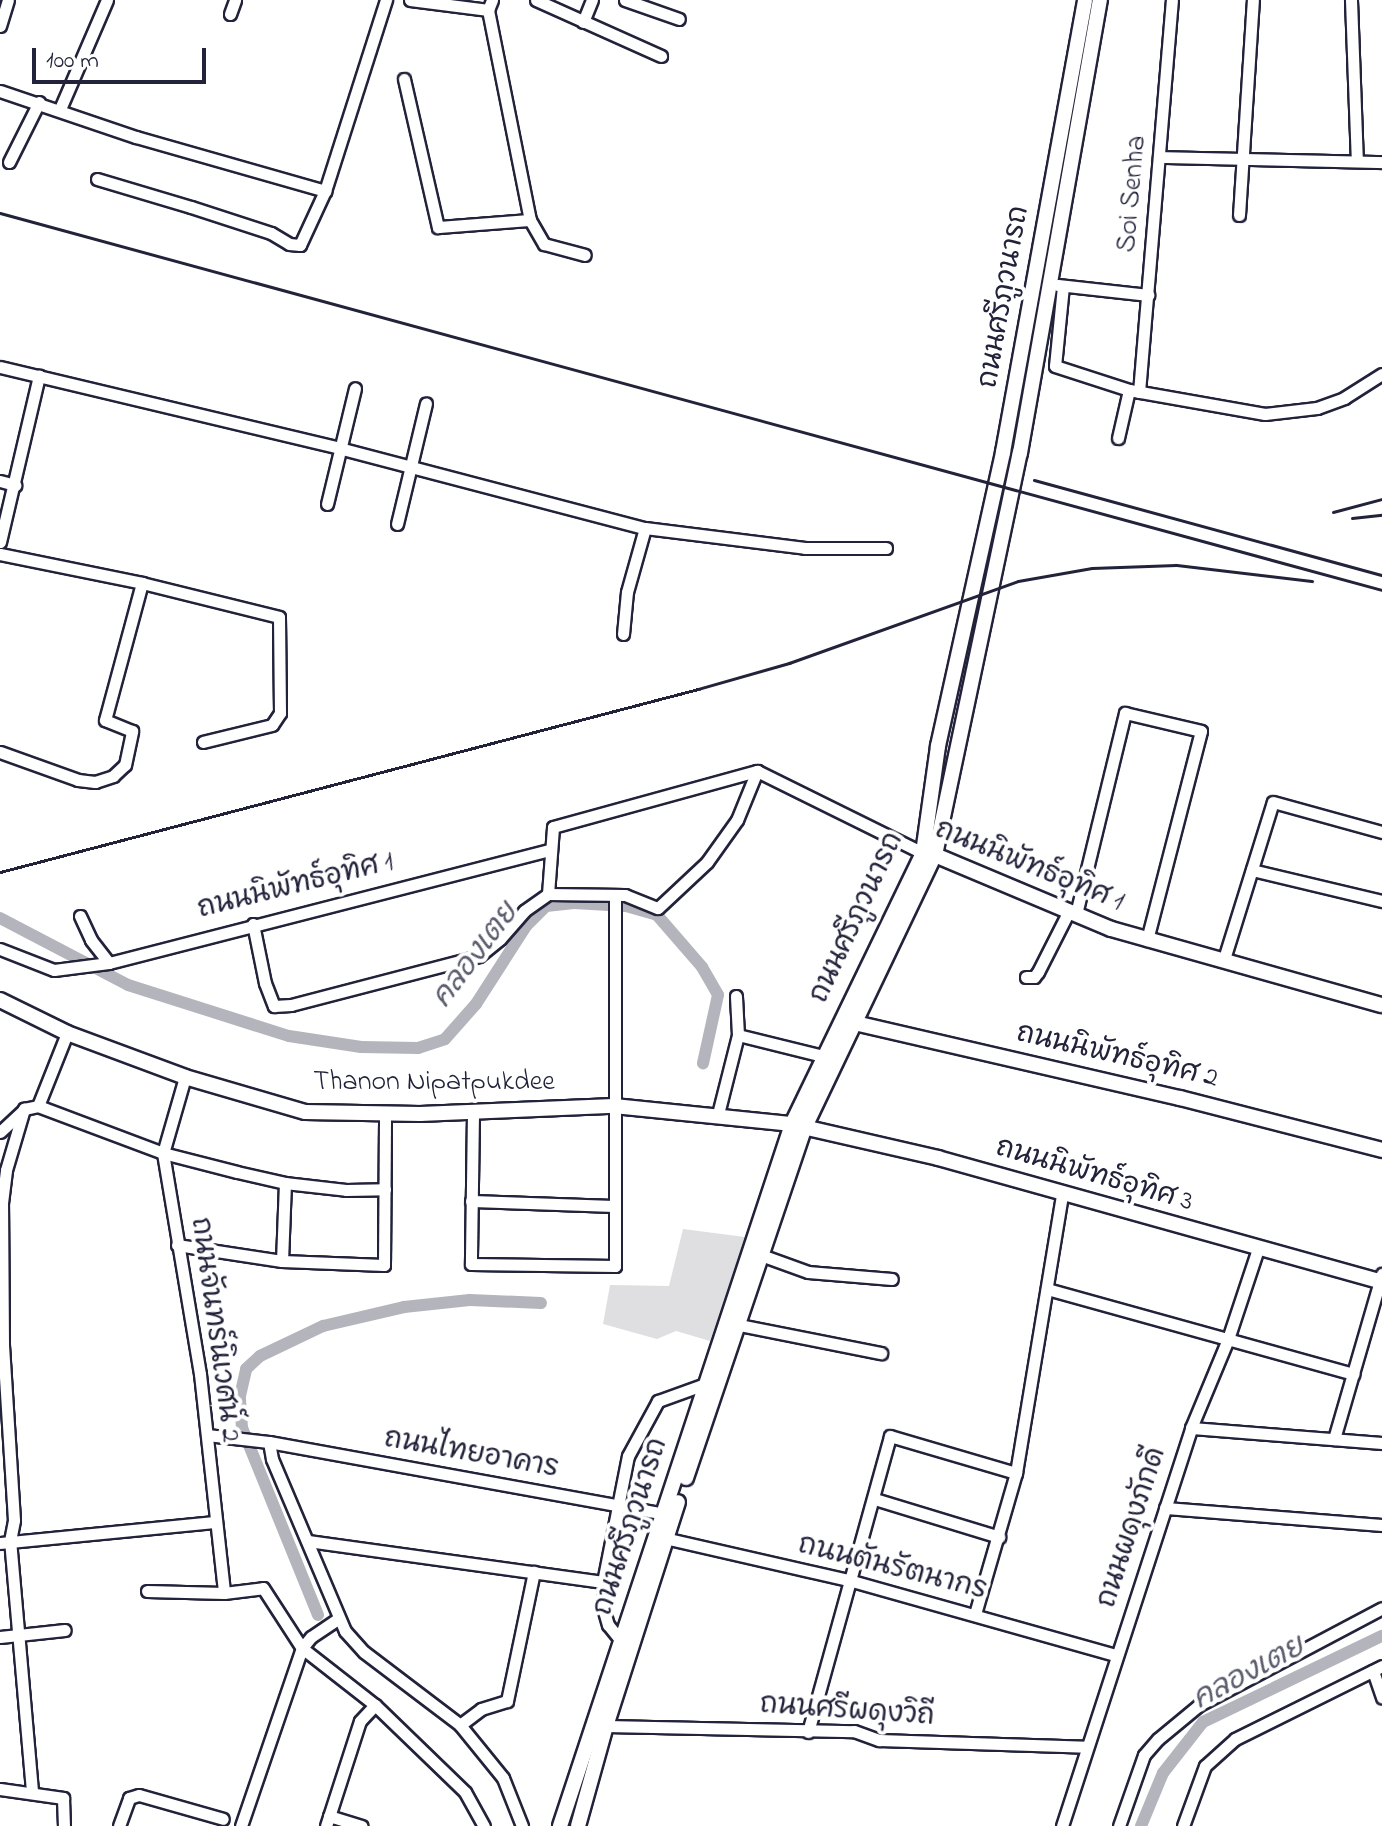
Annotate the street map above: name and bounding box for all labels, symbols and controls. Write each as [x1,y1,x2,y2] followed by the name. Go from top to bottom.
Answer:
[36,32,210,82] scale bar
[46,44,99,79] text: 100 m
[1111,134,1155,254] street label: Soi Senha
[972,203,1038,391] street label: ถนนศรีภูวนารถ
[930,814,1128,920] street label: ถนนนิพัทธ์อุทิศ 1
[804,827,912,1009] street label: ถนนศรีภูวนารถ
[194,846,398,928] street label: ถนนนิพัทธ์อุทิศ 1
[425,897,527,1015] water label: คลองเตย
[1013,1017,1221,1097] street label: ถนนนิพัทธ์อุทิศ 2
[313,1066,555,1100] street label: Thanon Nipatpukdee
[991,1132,1197,1220] street label: ถนนนิพัทธ์อุทิศ 3
[182,1215,246,1445] street label: ถนนจันทร์นิเวศน์ 2
[381,1423,561,1487] street label: ถนนไทยอาคาร
[587,1434,677,1620] street label: ถนนศรีภูวนารถ
[1091,1444,1175,1612] street label: ถนนผดุงภักดี
[794,1529,990,1609] street label: ถนนตันรัตนากร
[1187,1630,1311,1718] water label: คลองเตย
[759,1689,935,1735] street label: ถนนศรีผดุงวิถี

